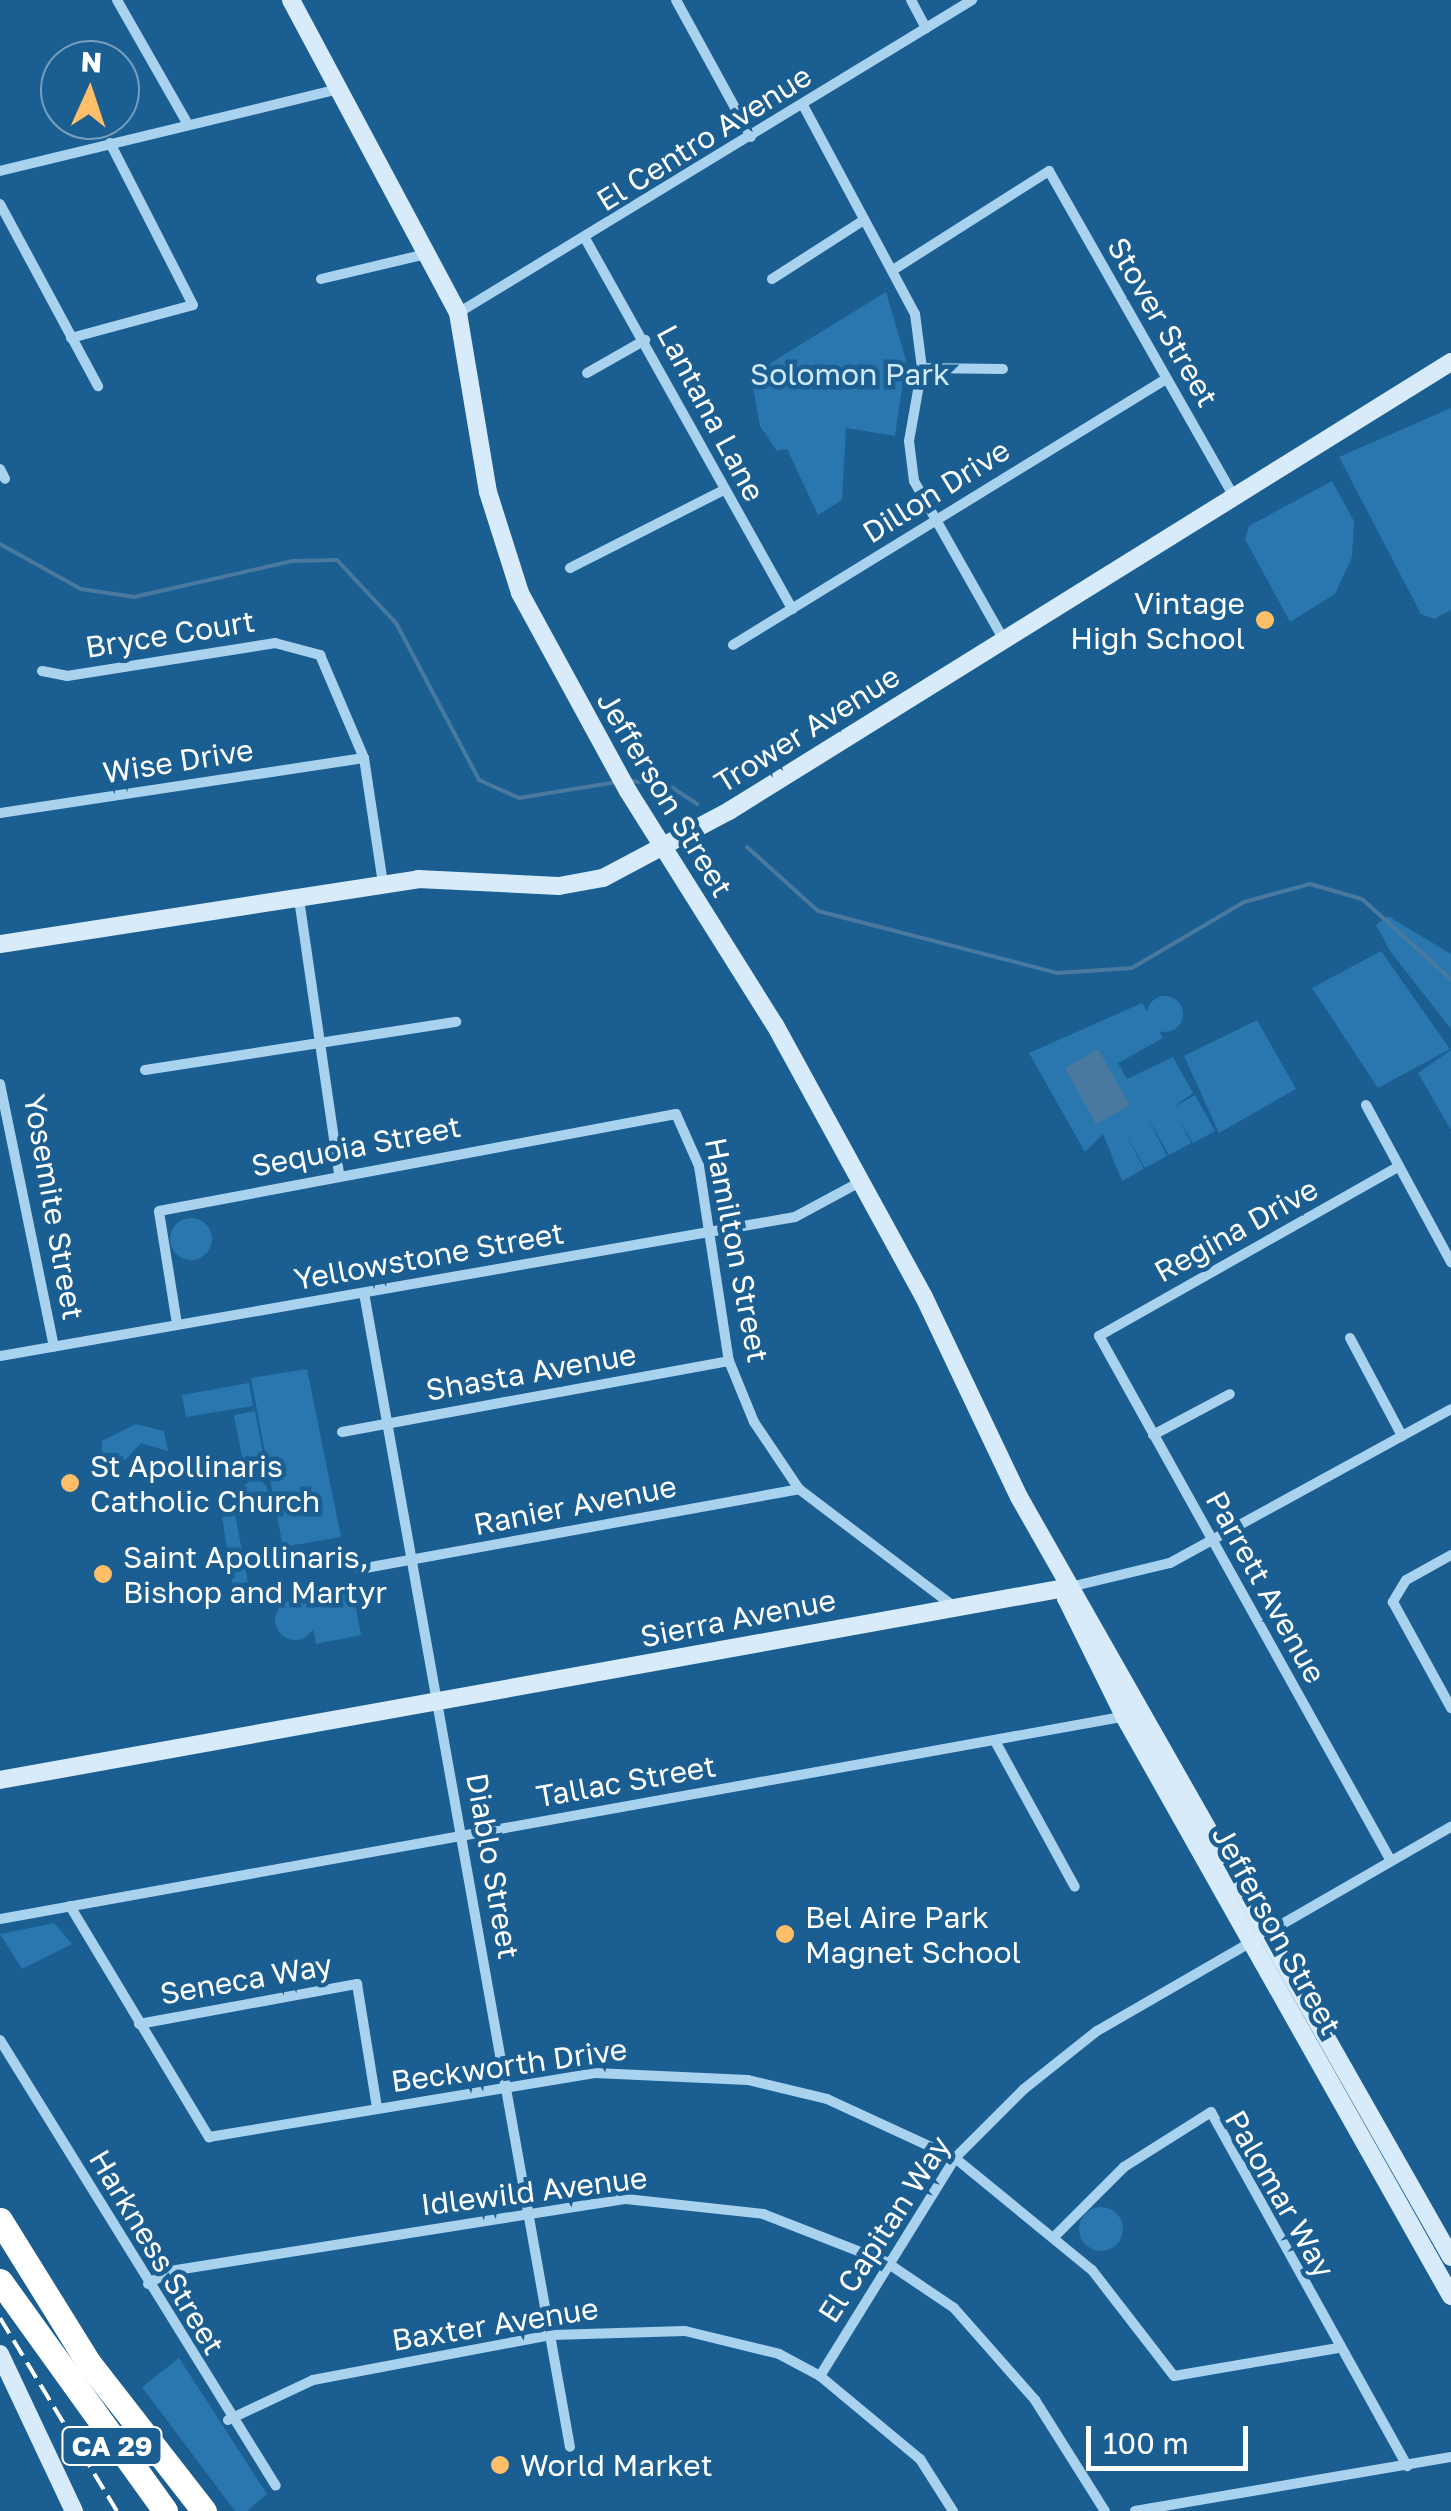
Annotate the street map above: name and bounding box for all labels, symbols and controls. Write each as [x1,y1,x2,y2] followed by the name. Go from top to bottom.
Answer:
[40,40,140,140] north arrow
[80,45,103,79] text: N
[590,58,818,218] street label: El Centro Avenue
[1100,231,1226,413] street label: Stover Street
[649,319,773,507] street label: Lantana Lane
[750,356,950,392] park label: Solomon Park
[856,432,1016,550] street label: Dillon Drive
[1070,585,1245,656] place label: Vintage High School
[83,603,257,665] street label: Bryce Court
[1254,609,1276,631] marker: Vintage High School
[708,658,906,800] street label: Trower Avenue
[589,685,741,903] street label: Jefferson Street
[100,731,256,791] street label: Wise Drive
[16,1091,92,1323] street label: Yosemite Street
[248,1108,464,1184] street label: Sequoia Street
[698,1135,776,1365] street label: Hamilton Street
[1148,1170,1324,1290] street label: Regina Drive
[291,1215,567,1297] street label: Yellowstone Street
[423,1336,639,1408] street label: Shasta Avenue
[90,1448,320,1518] place label: St Apollinaris Catholic Church
[470,1468,680,1542] street label: Ranier Avenue
[59,1472,81,1494] marker: St Apollinaris Catholic Church
[1198,1485,1334,1689] street label: Parrett Avenue
[123,1539,387,1610] place label: Saint Apollinaris, Bishop and Martyr
[92,1563,114,1585] marker: Saint Apollinaris, Bishop and Martyr
[637,1581,839,1655] street label: Sierra Avenue
[533,1748,719,1814] street label: Tallac Street
[459,1770,527,1962] street label: Diablo Street
[1205,1819,1349,2041] street label: Jefferson Street
[805,1899,1021,1970] place label: Bel Aire Park Magnet School
[774,1923,796,1945] marker: Bel Aire Park Magnet School
[157,1946,335,2012] street label: Seneca Way
[389,2031,629,2099] street label: Beckworth Drive
[1218,2104,1342,2284] street label: Palomar Way
[810,2129,958,2329] street label: El Capitan Way
[82,2143,232,2361] street label: Harkness Street
[419,2159,649,2223] street label: Idlewild Avenue
[389,2290,601,2358] street label: Baxter Avenue
[1091,2406,1254,2468] scale bar
[59,2423,164,2469] road number: CA 29
[1103,2425,1189,2461] text: 100 m
[520,2447,713,2483] place label: World Market
[489,2454,511,2476] marker: World Market

